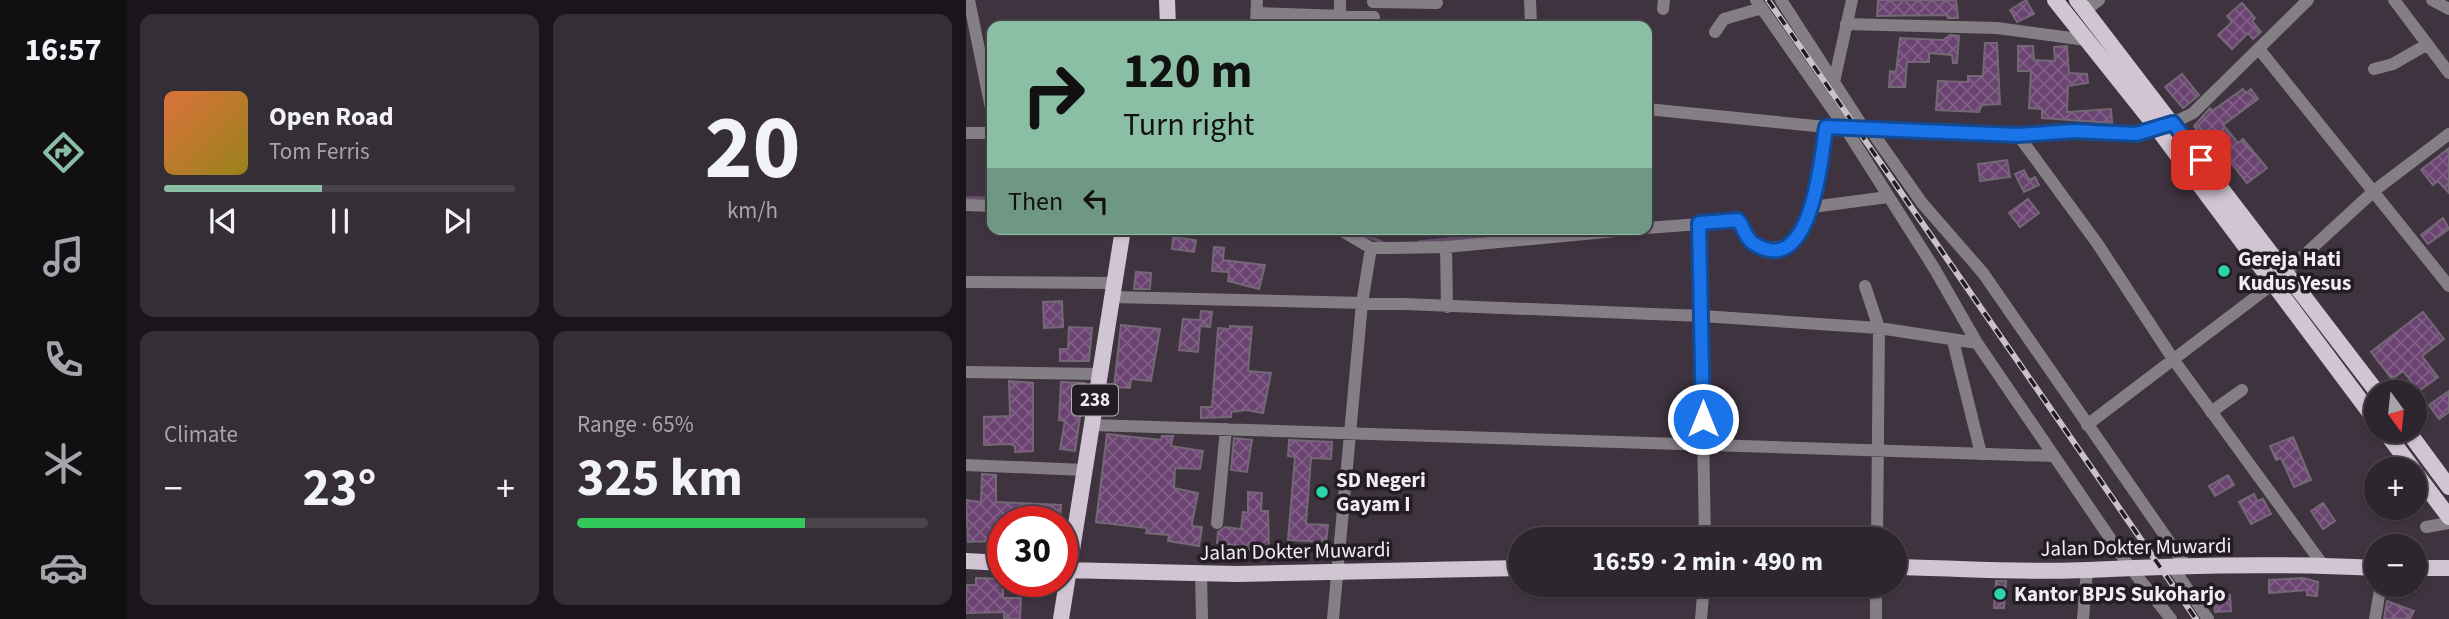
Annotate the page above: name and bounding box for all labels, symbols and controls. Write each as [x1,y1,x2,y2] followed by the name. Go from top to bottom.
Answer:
[24,27,102,73] text: 16:57
[1123,37,1252,107] text: 120 m
[1008,49,1099,140] icon: right
[704,84,801,213] text: 20
[269,98,394,135] text: Open Road
[1123,102,1254,148] text: Turn right
[39,128,88,177] icon: directions
[2171,130,2231,190] pin
[269,135,370,168] text: Tom Ferris
[2182,141,2220,179] icon: arrive
[1077,182,1115,220] icon: left
[1008,183,1063,220] text: Then
[727,194,778,227] text: km/h
[204,202,242,240] icon: previous
[321,202,359,240] icon: pause
[438,202,476,240] icon: next
[39,232,88,281] icon: music
[2238,244,2351,298] place label: Gereja Hati Kudus Yesus
[2216,263,2232,279] marker: Gereja Hati Kudus Yesus
[39,335,88,384] icon: phone
[2364,380,2427,443] north arrow
[2364,380,2427,597] map controls
[1666,382,1740,456] position arrow
[1072,384,1118,416] road number: 238
[577,408,694,441] text: Range · 65%
[164,418,238,451] text: Climate
[39,439,88,488] icon: climate
[577,442,743,516] text: 325 km
[303,452,376,526] text: 23°
[2364,457,2427,520] button: +
[164,462,183,516] text: −
[496,462,515,516] text: +
[1336,465,1426,519] place label: SD Negeri Gayam I
[1314,484,1330,500] marker: SD Negeri Gayam I
[987,506,1078,597] speed limit sign: 30
[2040,530,2232,564] street label: Jalan Dokter Muwardi
[1199,534,1391,568] street label: Jalan Dokter Muwardi
[2364,534,2427,597] button: −
[39,543,88,592] icon: car
[1592,543,1823,580] text: 16:59 · 2 min · 490 m
[2014,579,2226,609] place label: Kantor BPJS Sukoharjo
[1992,586,2008,602] marker: Kantor BPJS Sukoharjo

